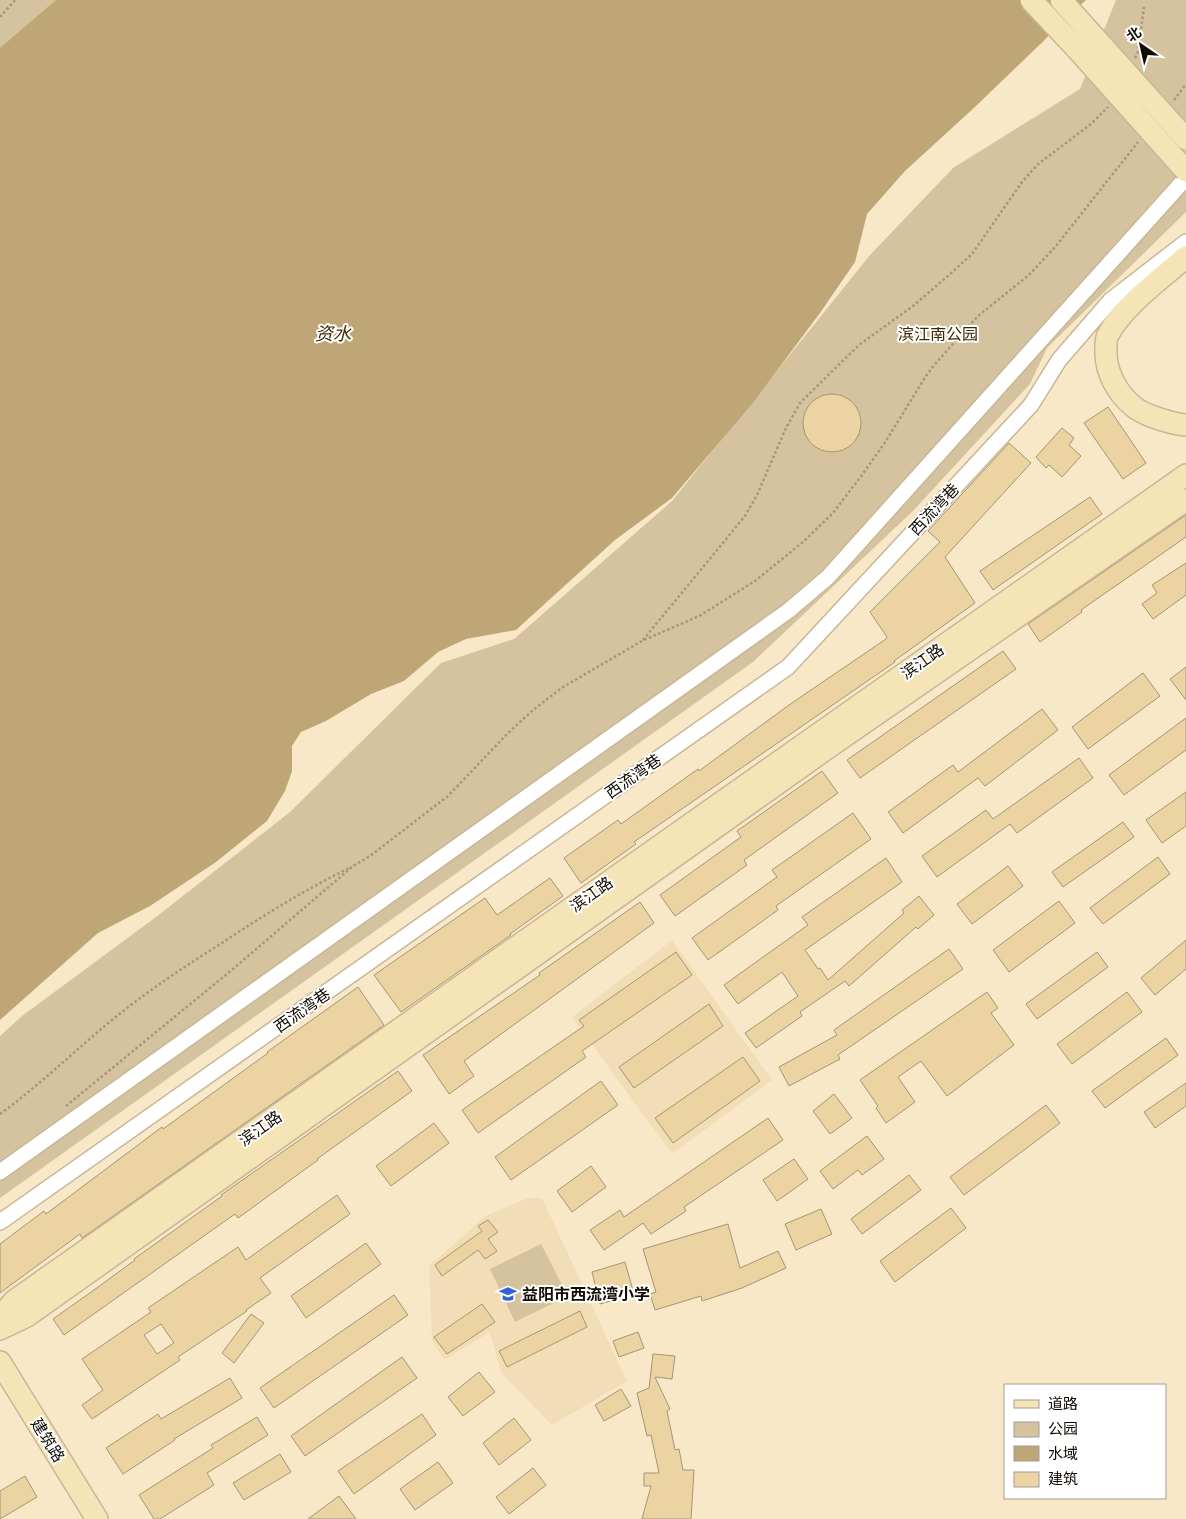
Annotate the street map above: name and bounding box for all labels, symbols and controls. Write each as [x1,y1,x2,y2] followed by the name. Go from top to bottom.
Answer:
[1116,20,1166,70] north arrow
[1123,24,1145,46] text: 北
[315,323,352,345] water label: 资水
[898,325,978,345] park label: 滨江南公园
[906,479,964,540] street label: 西流湾巷
[897,640,948,684] street label: 滨江路
[602,750,666,803] street label: 西流湾巷
[566,873,617,917] street label: 滨江路
[271,984,335,1037] street label: 西流湾巷
[235,1107,286,1151] street label: 滨江路
[498,1284,518,1304] school or university icon: 益阳市西流湾小学
[522,1285,650,1305] place label: 益阳市西流湾小学
[1004,1384,1166,1499] legend
[1048,1395,1078,1413] text: 道路
[26,1415,68,1466] street label: 建筑路
[1048,1420,1078,1438] text: 公园
[1048,1445,1078,1463] text: 水域
[1048,1470,1078,1488] text: 建筑

